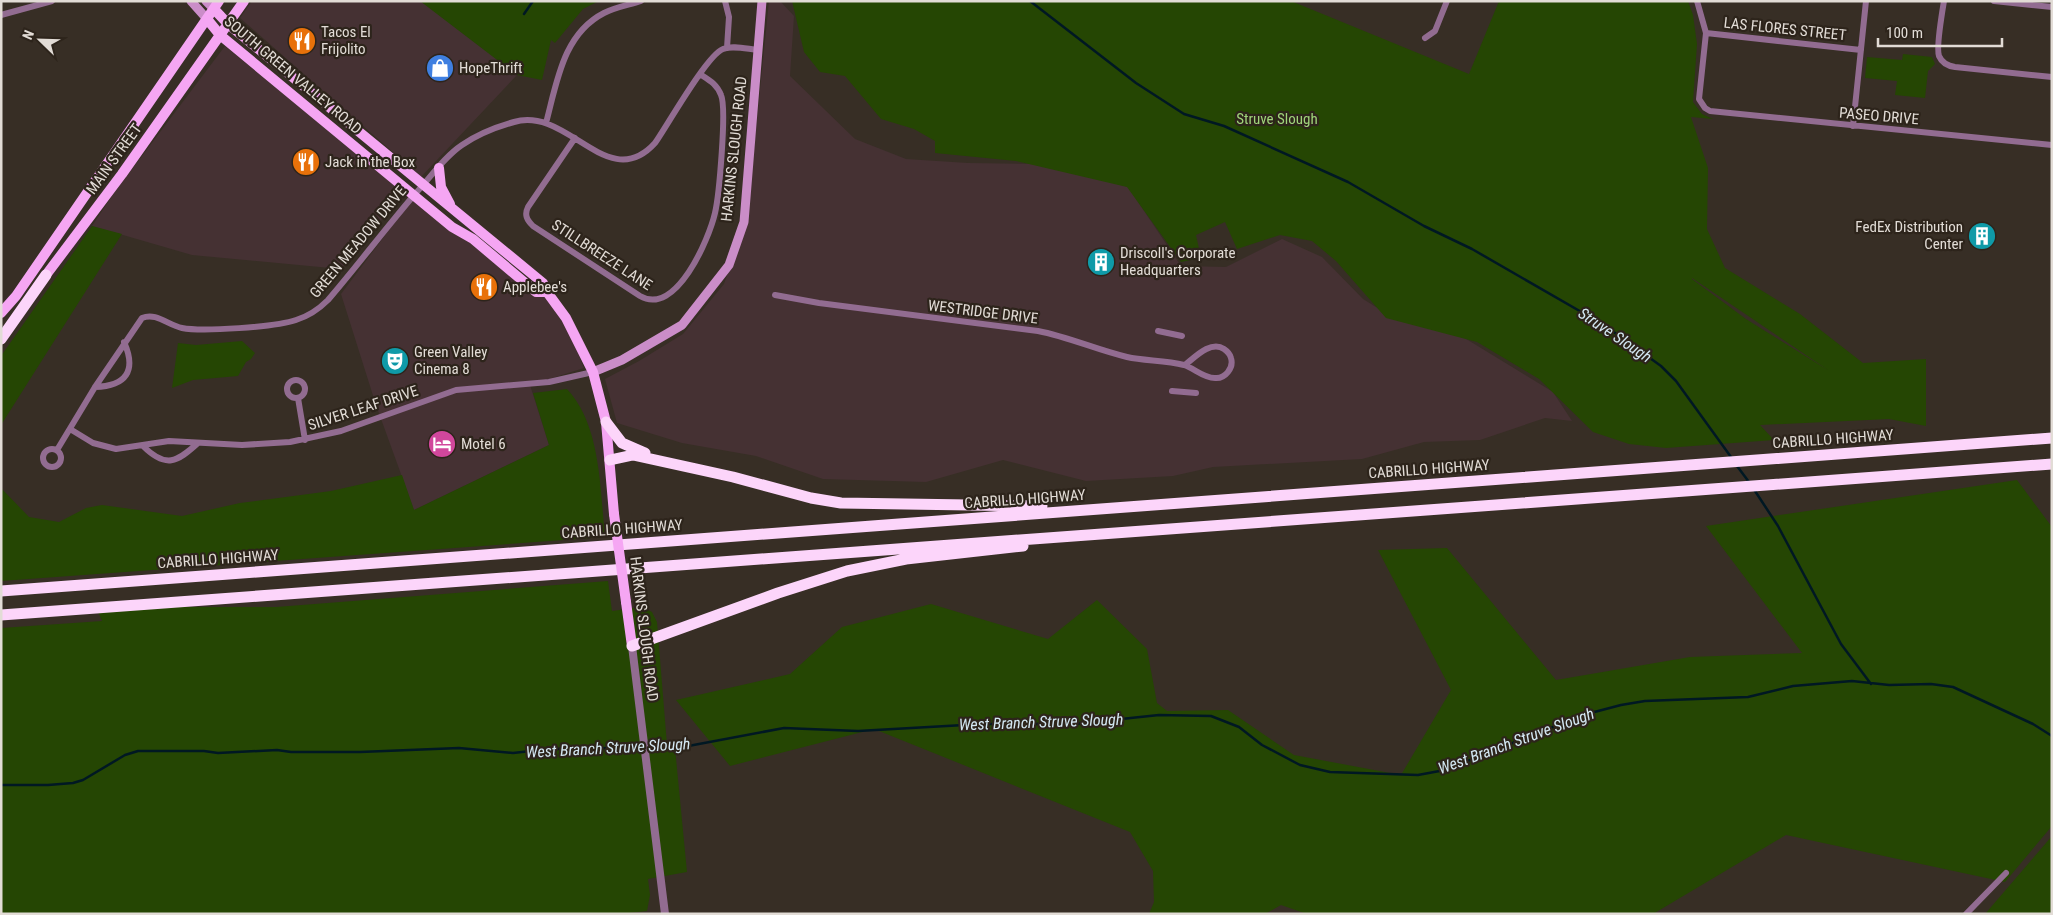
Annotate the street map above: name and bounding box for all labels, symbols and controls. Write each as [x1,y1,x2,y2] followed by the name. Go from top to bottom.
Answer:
[221,12,365,138] street label: SOUTH GREEN VALLEY ROAD
[1723,14,1847,44] street label: LAS FLORES STREET
[15,15,65,65] north arrow
[1878,15,2002,47] scale bar
[321,23,371,58] place label: Tacos El Frijolito
[1886,24,1923,42] text: 100 m
[287,26,317,56] restaurant icon: Tacos El Frijolito
[19,28,37,42] text: N
[425,53,455,83] shop icon: HopeThrift
[459,59,523,77] place label: HopeThrift
[717,75,751,223] street label: HARKINS SLOUGH ROAD
[1838,104,1920,128] street label: PASEO DRIVE
[1236,110,1318,128] park label: Struve Slough
[82,120,146,198] street label: MAIN STREET
[291,147,321,177] restaurant icon: Jack in the Box
[325,153,415,171] place label: Jack in the Box
[306,182,410,302] street label: GREEN MEADOW DRIVE
[548,216,656,294] street label: STILLBREEZE LANE
[1855,218,1963,253] place label: FedEx Distribution Center
[1967,221,1997,251] building icon: FedEx Distribution Center
[1120,244,1236,279] place label: Driscoll's Corporate Headquarters
[1086,247,1116,277] building icon: Driscoll's Corporate Headquarters
[469,272,499,302] restaurant icon: Applebee's
[503,278,567,296] place label: Applebee's
[927,296,1039,328] street label: WESTRIDGE DRIVE
[1575,304,1655,366] water label: Struve Slough
[414,343,487,378] place label: Green Valley Cinema 8
[380,346,410,376] theatre icon: Green Valley Cinema 8
[306,382,420,434] street label: SILVER LEAF DRIVE
[1772,426,1894,452] street label: CABRILLO HIGHWAY
[427,429,457,459] hotel icon: Motel 6
[461,435,506,453] place label: Motel 6
[1368,456,1490,482] street label: CABRILLO HIGHWAY
[964,486,1086,512] street label: CABRILLO HIGHWAY
[561,516,683,542] street label: CABRILLO HIGHWAY
[157,546,279,572] street label: CABRILLO HIGHWAY
[626,555,662,703] street label: HARKINS SLOUGH ROAD
[1435,704,1597,778] water label: West Branch Struve Slough
[958,710,1124,734] water label: West Branch Struve Slough
[525,734,691,762] water label: West Branch Struve Slough

